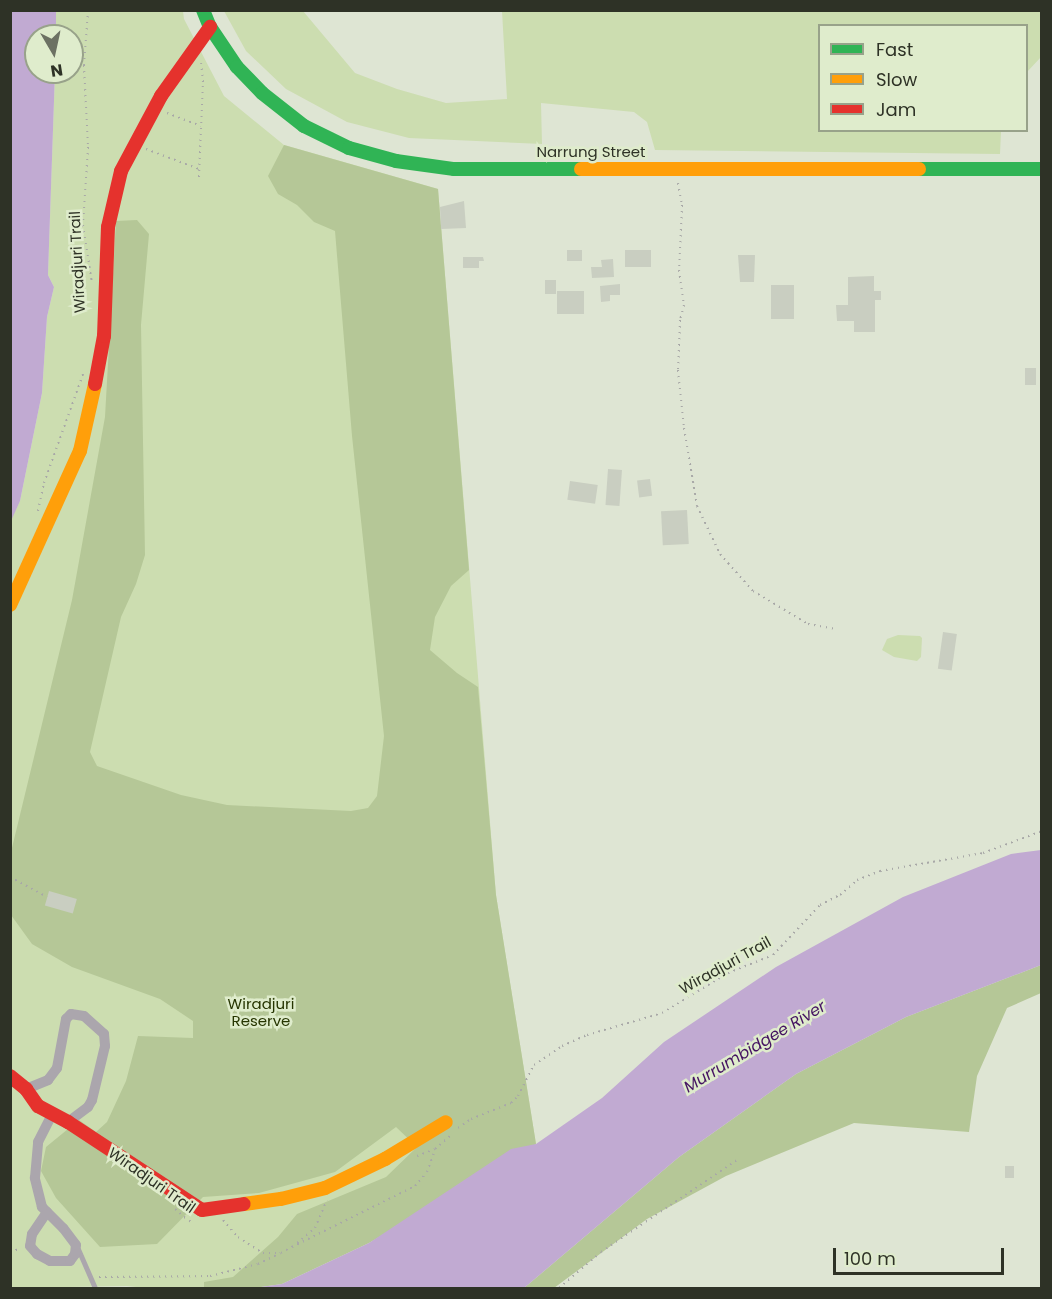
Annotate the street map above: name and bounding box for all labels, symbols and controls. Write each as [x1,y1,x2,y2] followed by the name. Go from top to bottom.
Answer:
[24,24,84,84] north arrow
[818,24,1028,132] legend
[876,37,913,62] text: Fast
[49,58,64,83] text: N
[876,67,917,92] text: Slow
[876,97,916,122] text: Jam
[536,143,646,161] street label: Narrung Street
[65,211,89,313] street label: Wiradjuri Trail
[676,932,774,998] street label: Wiradjuri Trail
[228,994,294,1029] park label: Wiradjuri Reserve
[681,997,829,1097] water label: Murrumbidgee River
[105,1143,199,1217] street label: Wiradjuri Trail
[836,1236,1007,1274] scale bar
[844,1246,896,1271] text: 100 m

